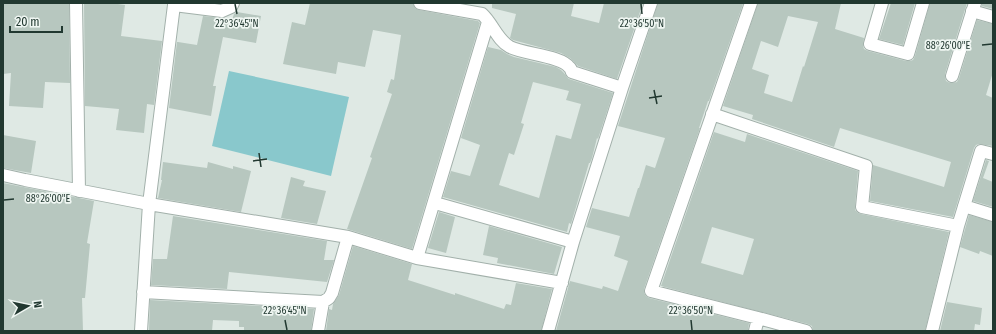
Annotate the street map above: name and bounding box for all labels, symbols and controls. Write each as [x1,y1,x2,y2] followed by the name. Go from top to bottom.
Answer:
[10,8,62,34] scale bar
[16,15,40,29] text: 20 m
[215,18,259,30] text: 22°36'45"N
[620,18,664,30] text: 22°36'50"N
[926,40,971,52] text: 88°26'00"E
[26,193,71,205] text: 88°26'00"E
[8,286,48,326] north arrow
[30,300,44,309] text: N
[263,305,307,317] text: 22°36'45"N
[669,305,713,317] text: 22°36'50"N

